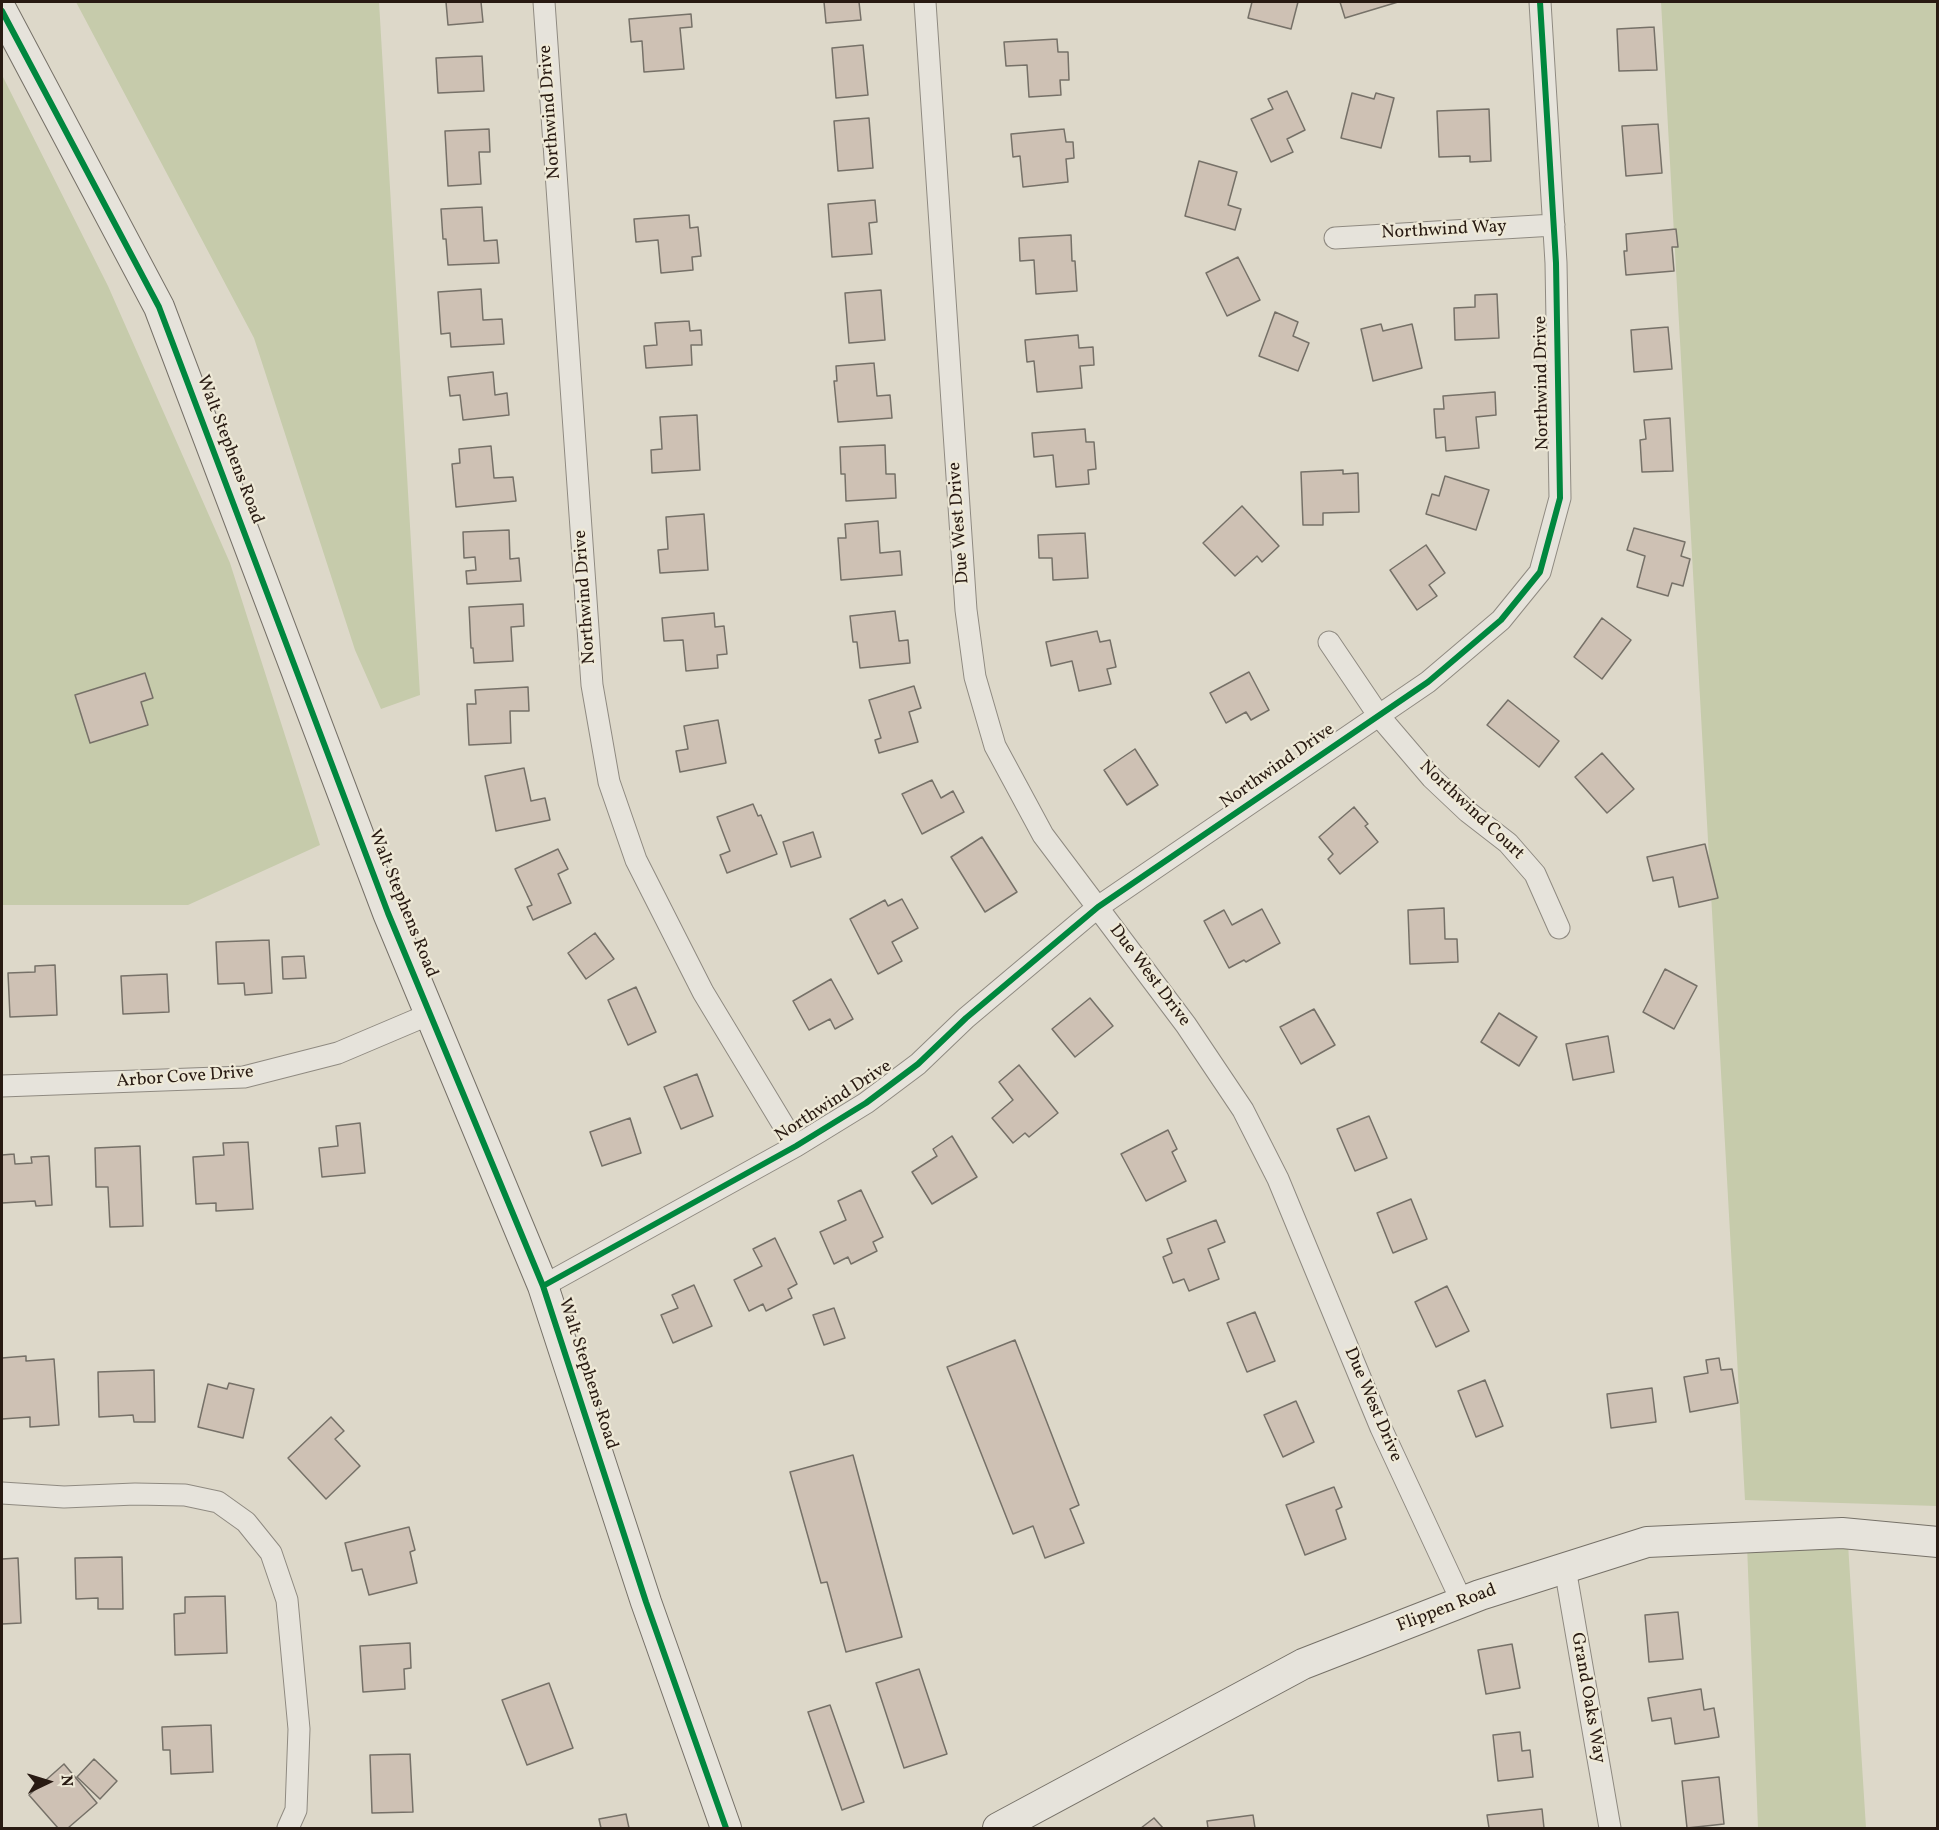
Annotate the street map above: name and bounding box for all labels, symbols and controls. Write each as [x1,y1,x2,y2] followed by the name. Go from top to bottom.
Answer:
[536,44,566,180] street label: Northwind Drive
[1381,217,1507,245] street label: Northwind Way
[1531,316,1555,450] street label: Northwind Drive
[191,372,267,528] street label: Walt Stephens Road
[945,461,975,585] street label: Due West Drive
[571,529,601,665] street label: Northwind Drive
[1217,720,1339,814] street label: Northwind Drive
[1414,757,1528,865] street label: Northwind Court
[362,827,442,981] street label: Walt Stephens Road
[1104,921,1194,1031] street label: Due West Drive
[772,1056,896,1148] street label: Northwind Drive
[116,1062,254,1094] street label: Arbor Cove Drive
[552,1296,622,1452] street label: Walt Stephens Road
[1338,1345,1406,1465] street label: Due West Drive
[1394,1580,1500,1638] street label: Flippen Road
[1565,1631,1609,1765] street label: Grand Oaks Way
[18,1752,78,1812] north arrow
[55,1774,77,1787] text: N

